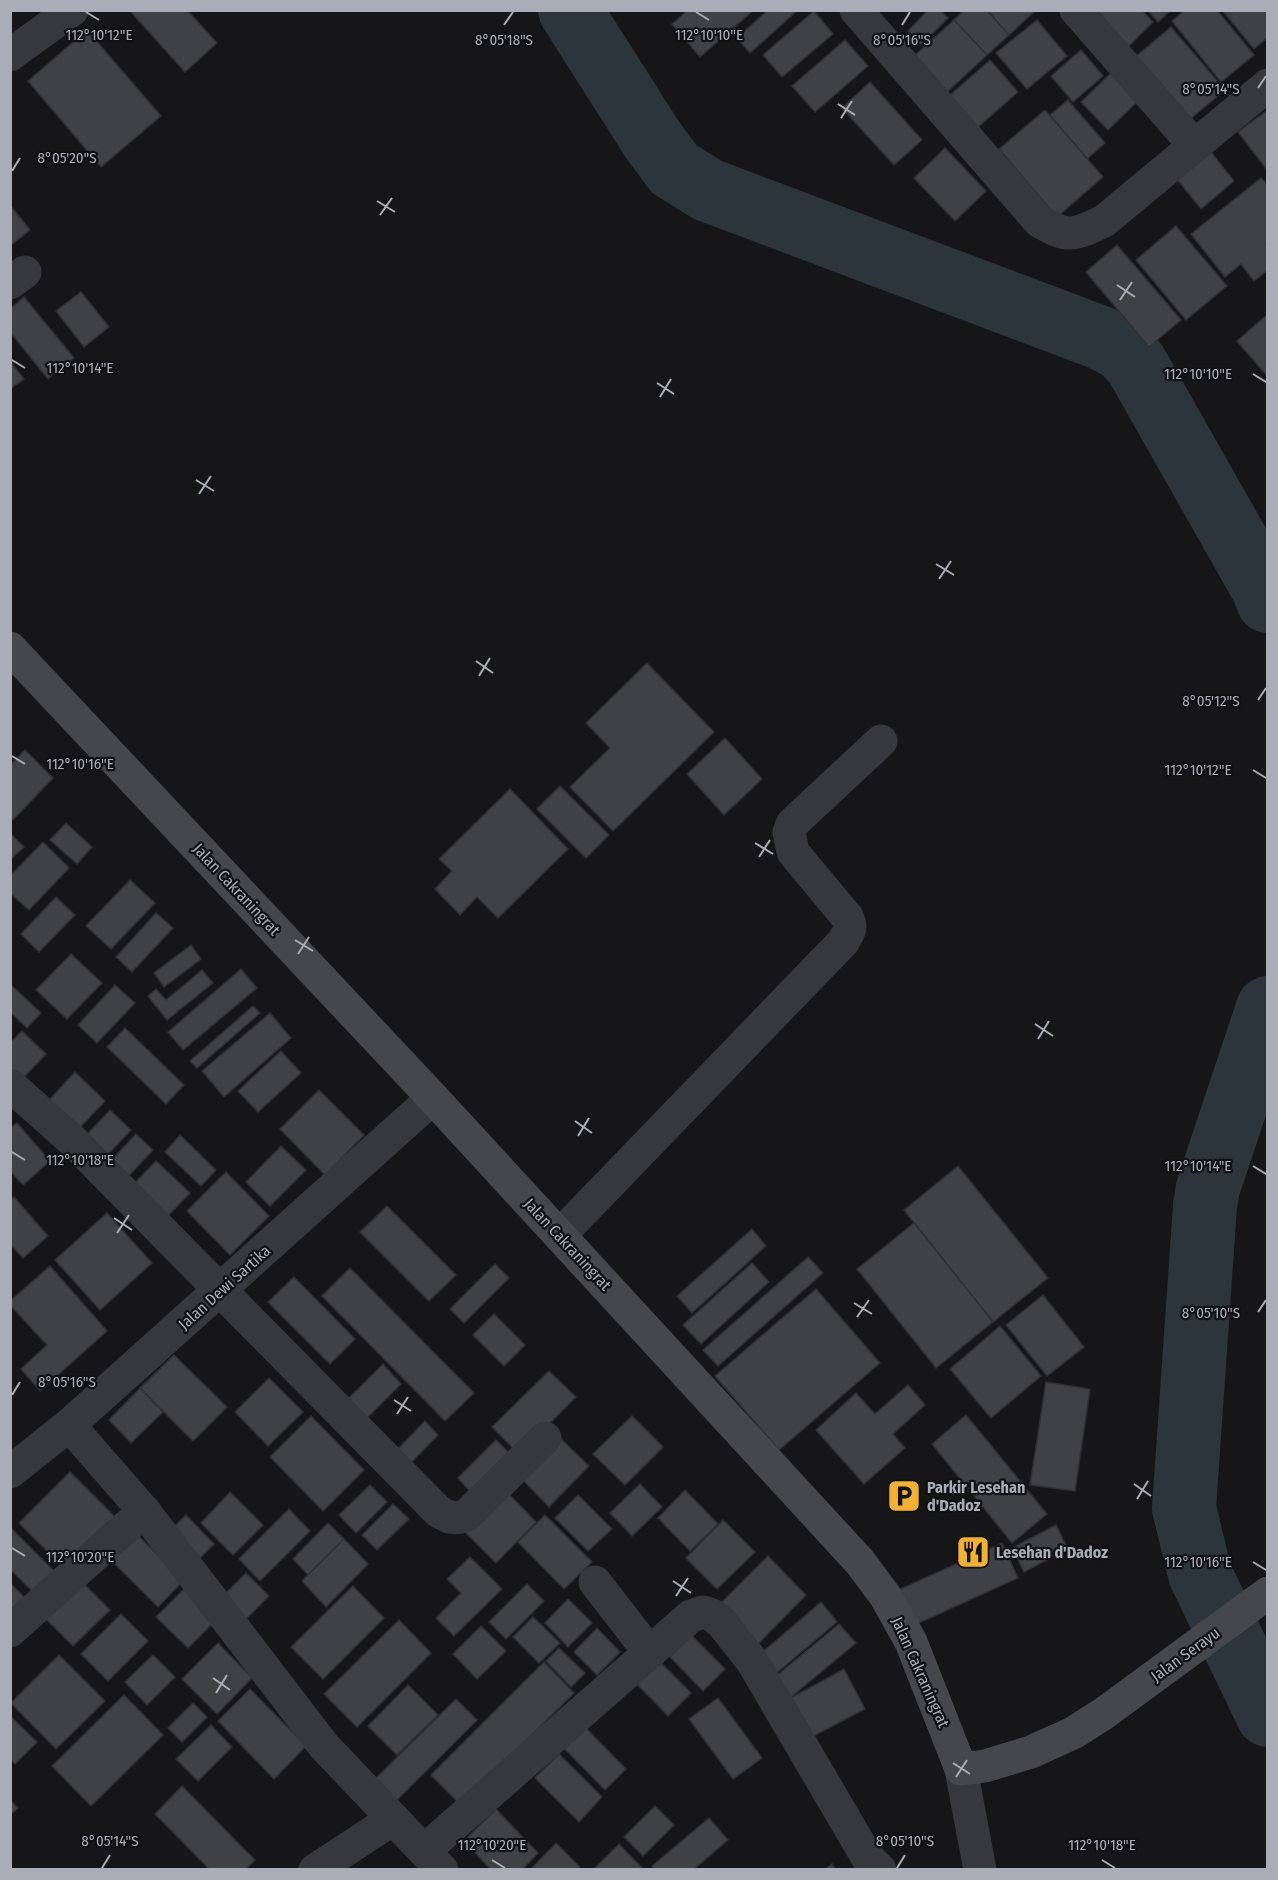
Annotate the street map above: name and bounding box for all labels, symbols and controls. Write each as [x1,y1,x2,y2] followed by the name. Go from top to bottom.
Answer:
[66,26,132,44] text: 112°10'12"E
[675,26,743,44] text: 112°10'10"E
[475,31,533,49] text: 8°05'18"S
[873,31,931,49] text: 8°05'16"S
[1182,80,1240,98] text: 8°05'14"S
[37,149,97,167] text: 8°05'20"S
[47,359,113,377] text: 112°10'14"E
[1164,365,1232,383] text: 112°10'10"E
[1182,692,1240,710] text: 8°05'12"S
[46,755,114,773] text: 112°10'16"E
[1165,761,1231,779] text: 112°10'12"E
[189,839,285,940] street label: Jalan Cakraningrat
[46,1151,114,1169] text: 112°10'18"E
[1165,1157,1231,1175] text: 112°10'14"E
[520,1194,616,1295] street label: Jalan Cakraningrat
[174,1241,274,1334] street label: Jalan Dewi Sartika
[1182,1304,1240,1322] text: 8°05'10"S
[38,1373,96,1391] text: 8°05'16"S
[886,1478,922,1514] parking icon: Parkir Lesehan d'Dadoz
[927,1478,1025,1515] place label: Parkir Lesehan d'Dadoz
[955,1534,991,1570] restaurant icon: Lesehan d'Dadoz
[996,1543,1108,1562] place label: Lesehan d'Dadoz
[46,1548,114,1566] text: 112°10'20"E
[1164,1553,1232,1571] text: 112°10'16"E
[888,1614,954,1731] street label: Jalan Cakraningrat
[1147,1623,1223,1686] street label: Jalan Serayu
[81,1832,139,1850] text: 8°05'14"S
[876,1832,934,1850] text: 8°05'10"S
[458,1836,526,1854] text: 112°10'20"E
[1068,1836,1136,1854] text: 112°10'18"E

